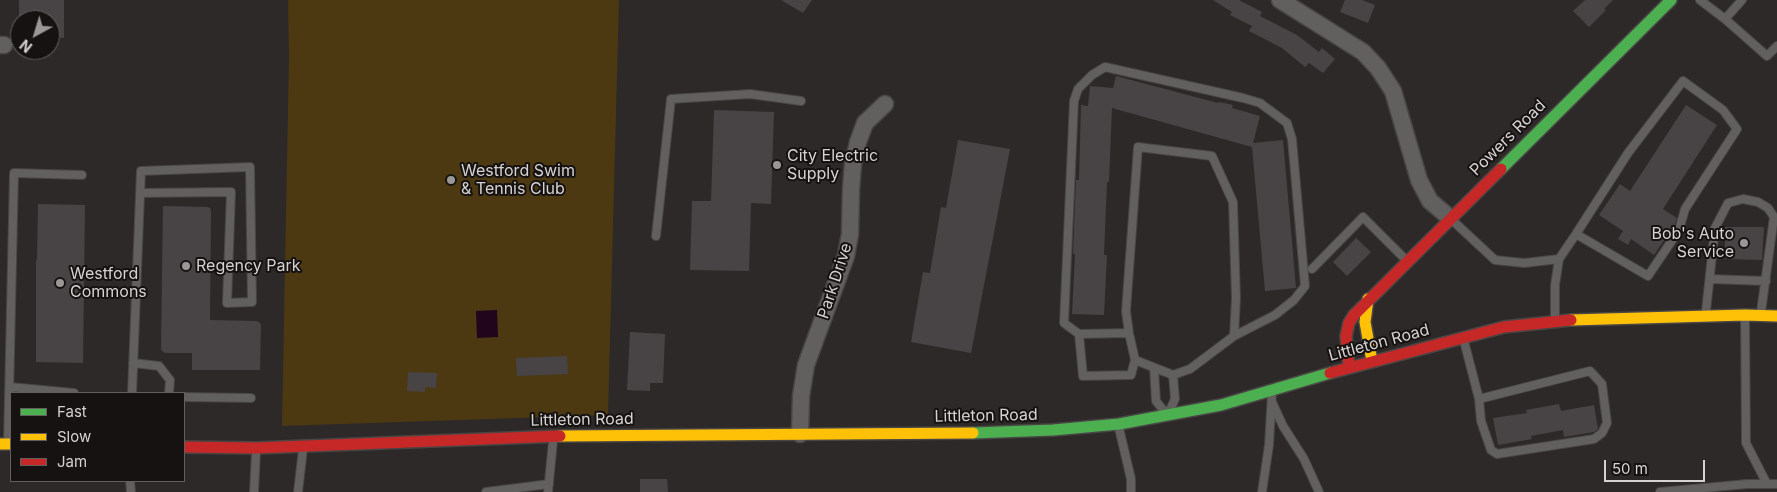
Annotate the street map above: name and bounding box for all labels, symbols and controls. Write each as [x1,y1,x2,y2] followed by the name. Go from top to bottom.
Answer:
[10,10,60,60] north arrow
[16,36,35,56] text: N
[1466,96,1550,180] street label: Powers Road
[787,146,878,184] place label: City Electric Supply
[771,159,783,171] marker: City Electric Supply
[461,161,575,199] place label: Westford Swim & Tennis Club
[445,174,457,186] marker: Westford Swim & Tennis Club
[1651,224,1734,262] place label: Bob's Auto Service
[1738,237,1750,249] marker: Bob's Auto Service
[814,241,856,321] street label: Park Drive
[196,256,301,276] place label: Regency Park
[180,260,192,272] marker: Regency Park
[70,264,147,302] place label: Westford Commons
[54,277,66,289] marker: Westford Commons
[1327,320,1431,366] street label: Littleton Road
[10,392,185,482] legend
[57,402,87,421] text: Fast
[934,405,1038,427] street label: Littleton Road
[530,409,634,431] street label: Littleton Road
[57,427,91,446] text: Slow
[1607,450,1708,482] scale bar
[57,452,87,471] text: Jam
[1612,459,1648,478] text: 50 m

